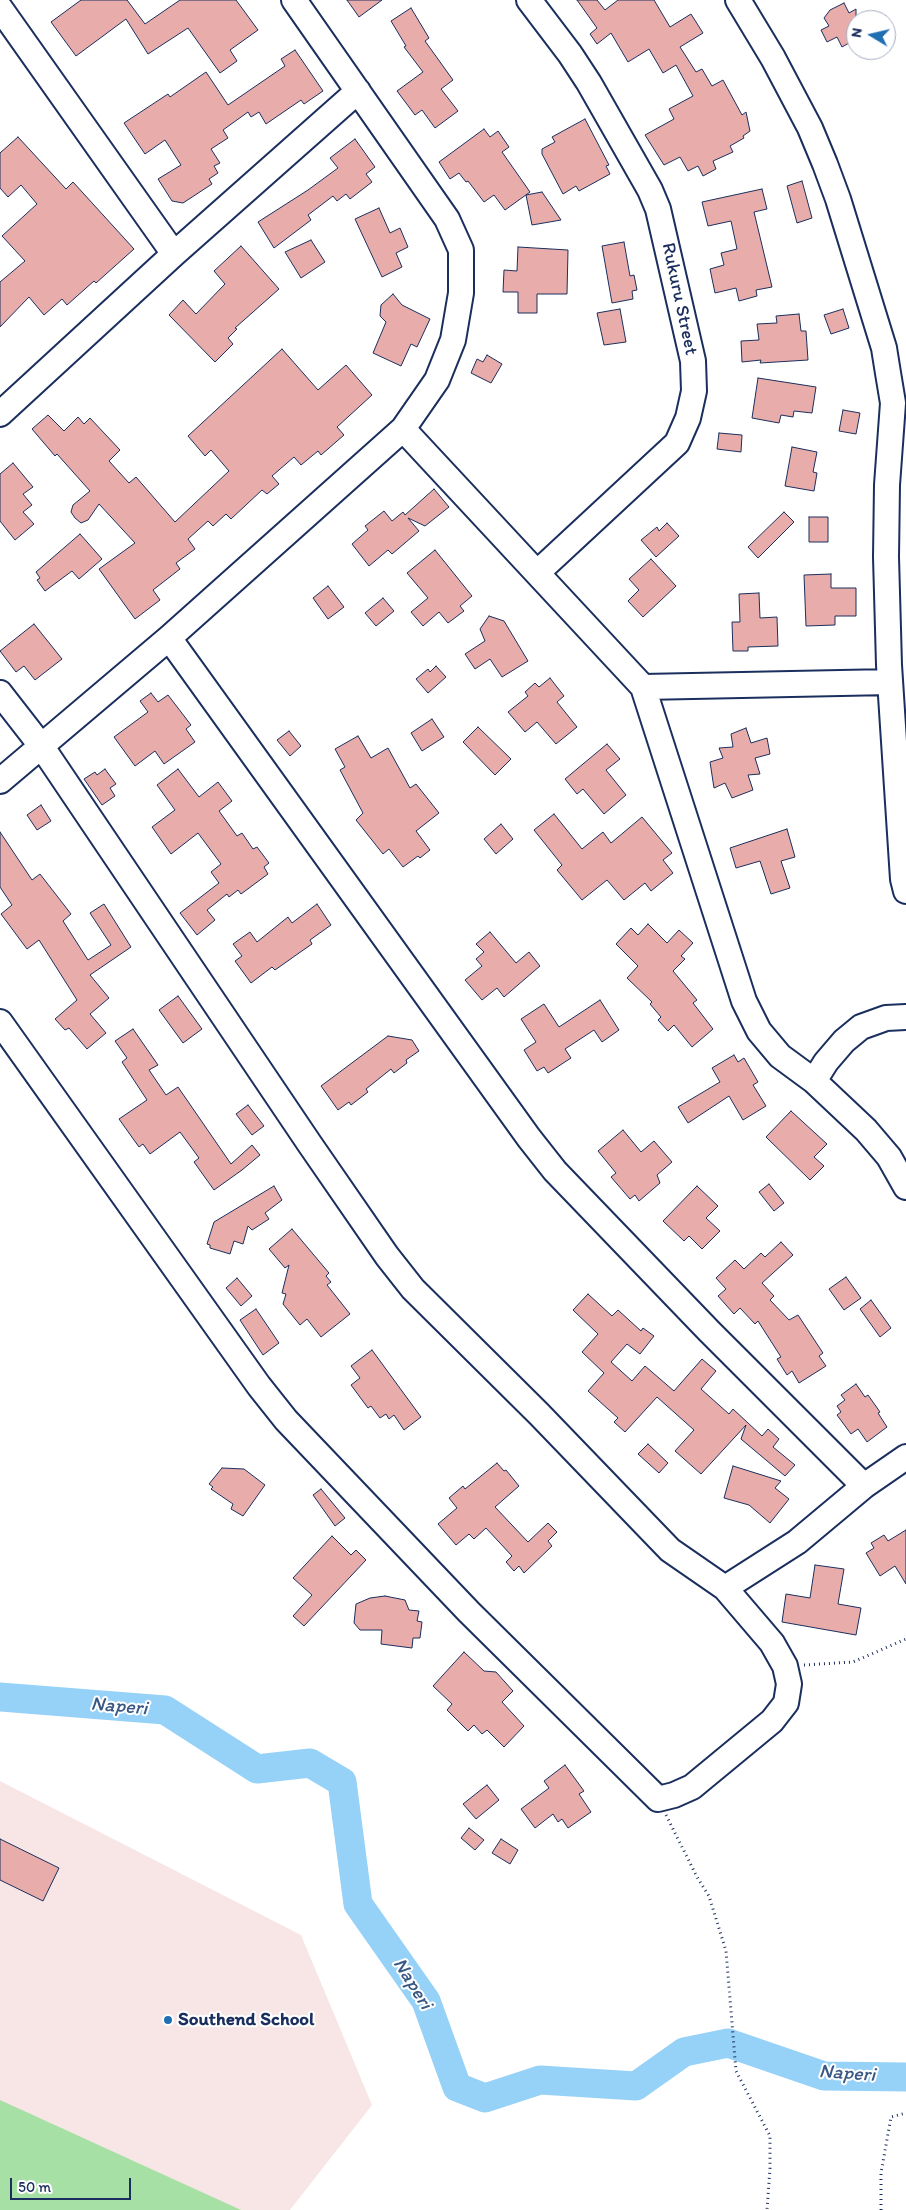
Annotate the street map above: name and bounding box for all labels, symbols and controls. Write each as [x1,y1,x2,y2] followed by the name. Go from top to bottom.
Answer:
[846,10,896,60] north arrow
[848,27,866,39] text: N
[656,241,702,357] street label: Rukuru Street
[90,1693,148,1721] water label: Naperi
[387,1954,437,2014] water label: Naperi
[178,2009,314,2031] place label: Southend School
[162,2014,174,2026] marker: Southend School
[818,2060,876,2088] water label: Naperi
[12,2168,134,2200] scale bar
[18,2178,51,2196] text: 50 m

